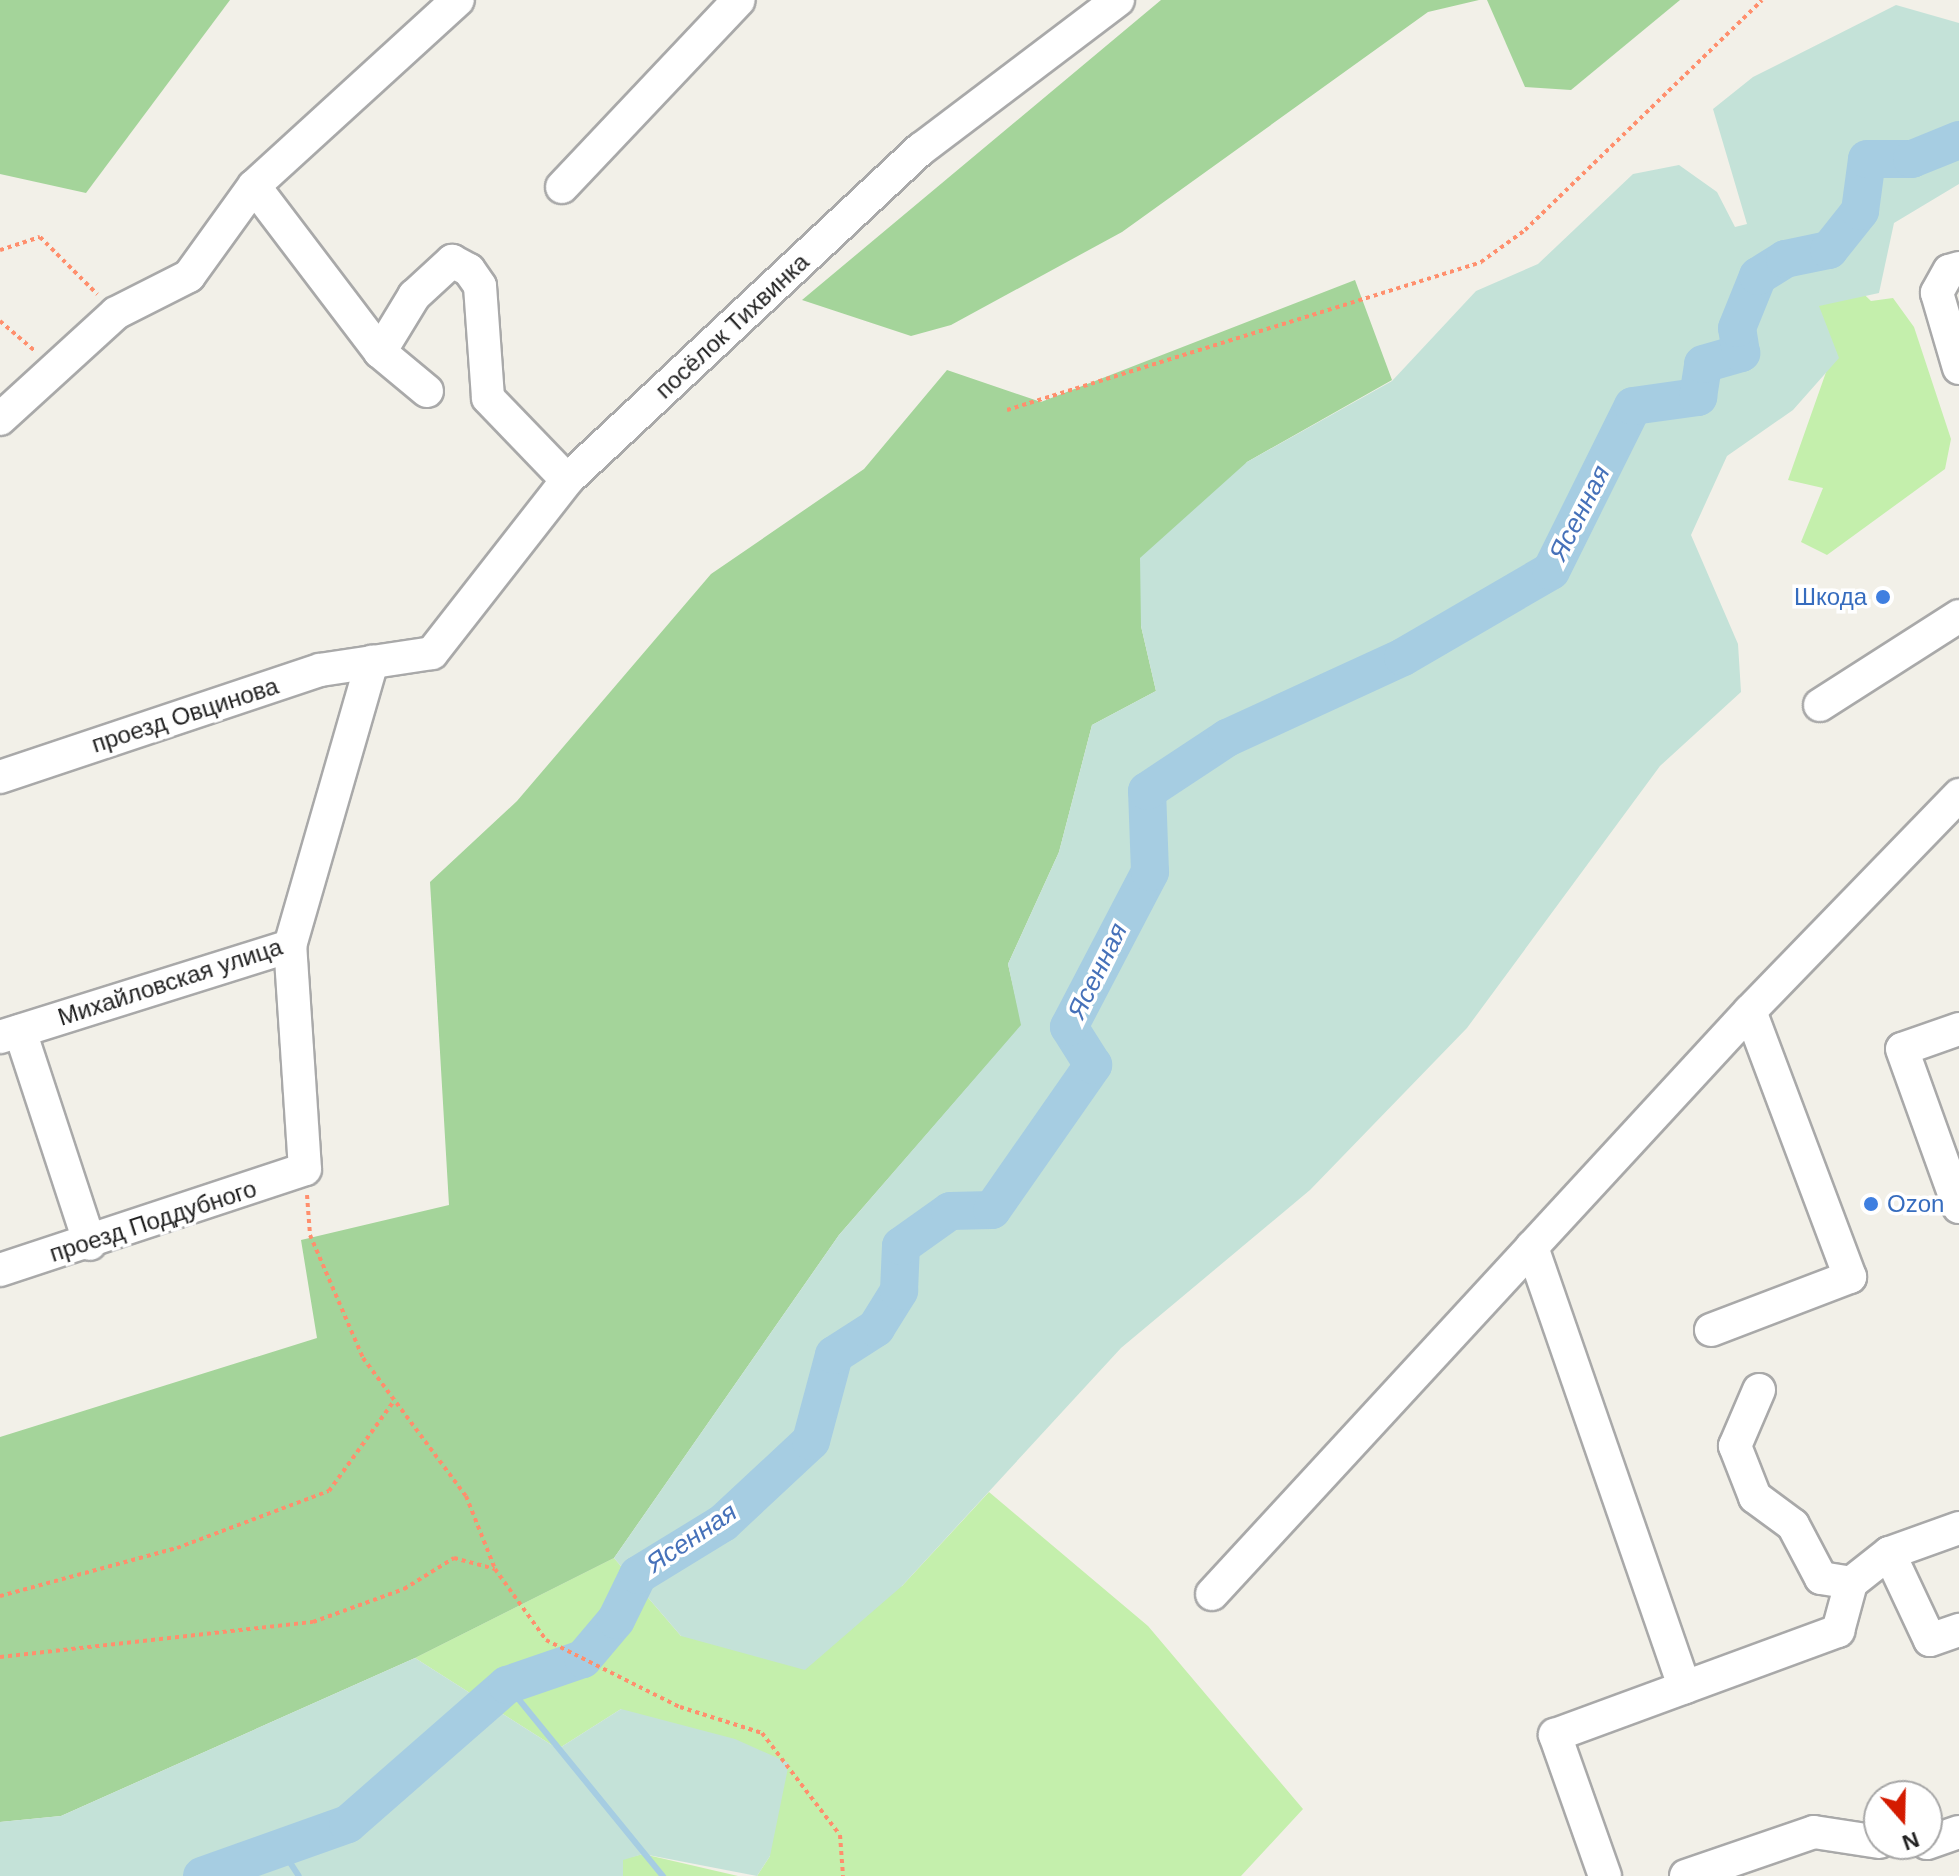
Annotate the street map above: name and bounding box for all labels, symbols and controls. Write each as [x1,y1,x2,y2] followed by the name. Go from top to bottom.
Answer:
[649,248,815,404] street label: посёлок Тихвинка
[1543,460,1617,566] water label: Ясенная
[1794,583,1867,611] place label: Шкода
[1874,588,1892,606] marker: Шкода
[88,671,282,759] street label: проезд Овцинова
[1062,918,1134,1024] water label: Ясенная
[54,932,286,1032] street label: Михайловская улица
[46,1174,260,1268] street label: проезд Поддубного
[1887,1190,1944,1218] place label: Ozon
[1862,1195,1880,1213] marker: Ozon
[641,1497,743,1579] water label: Ясенная
[1863,1780,1943,1860] north arrow
[1899,1827,1922,1856] text: N

